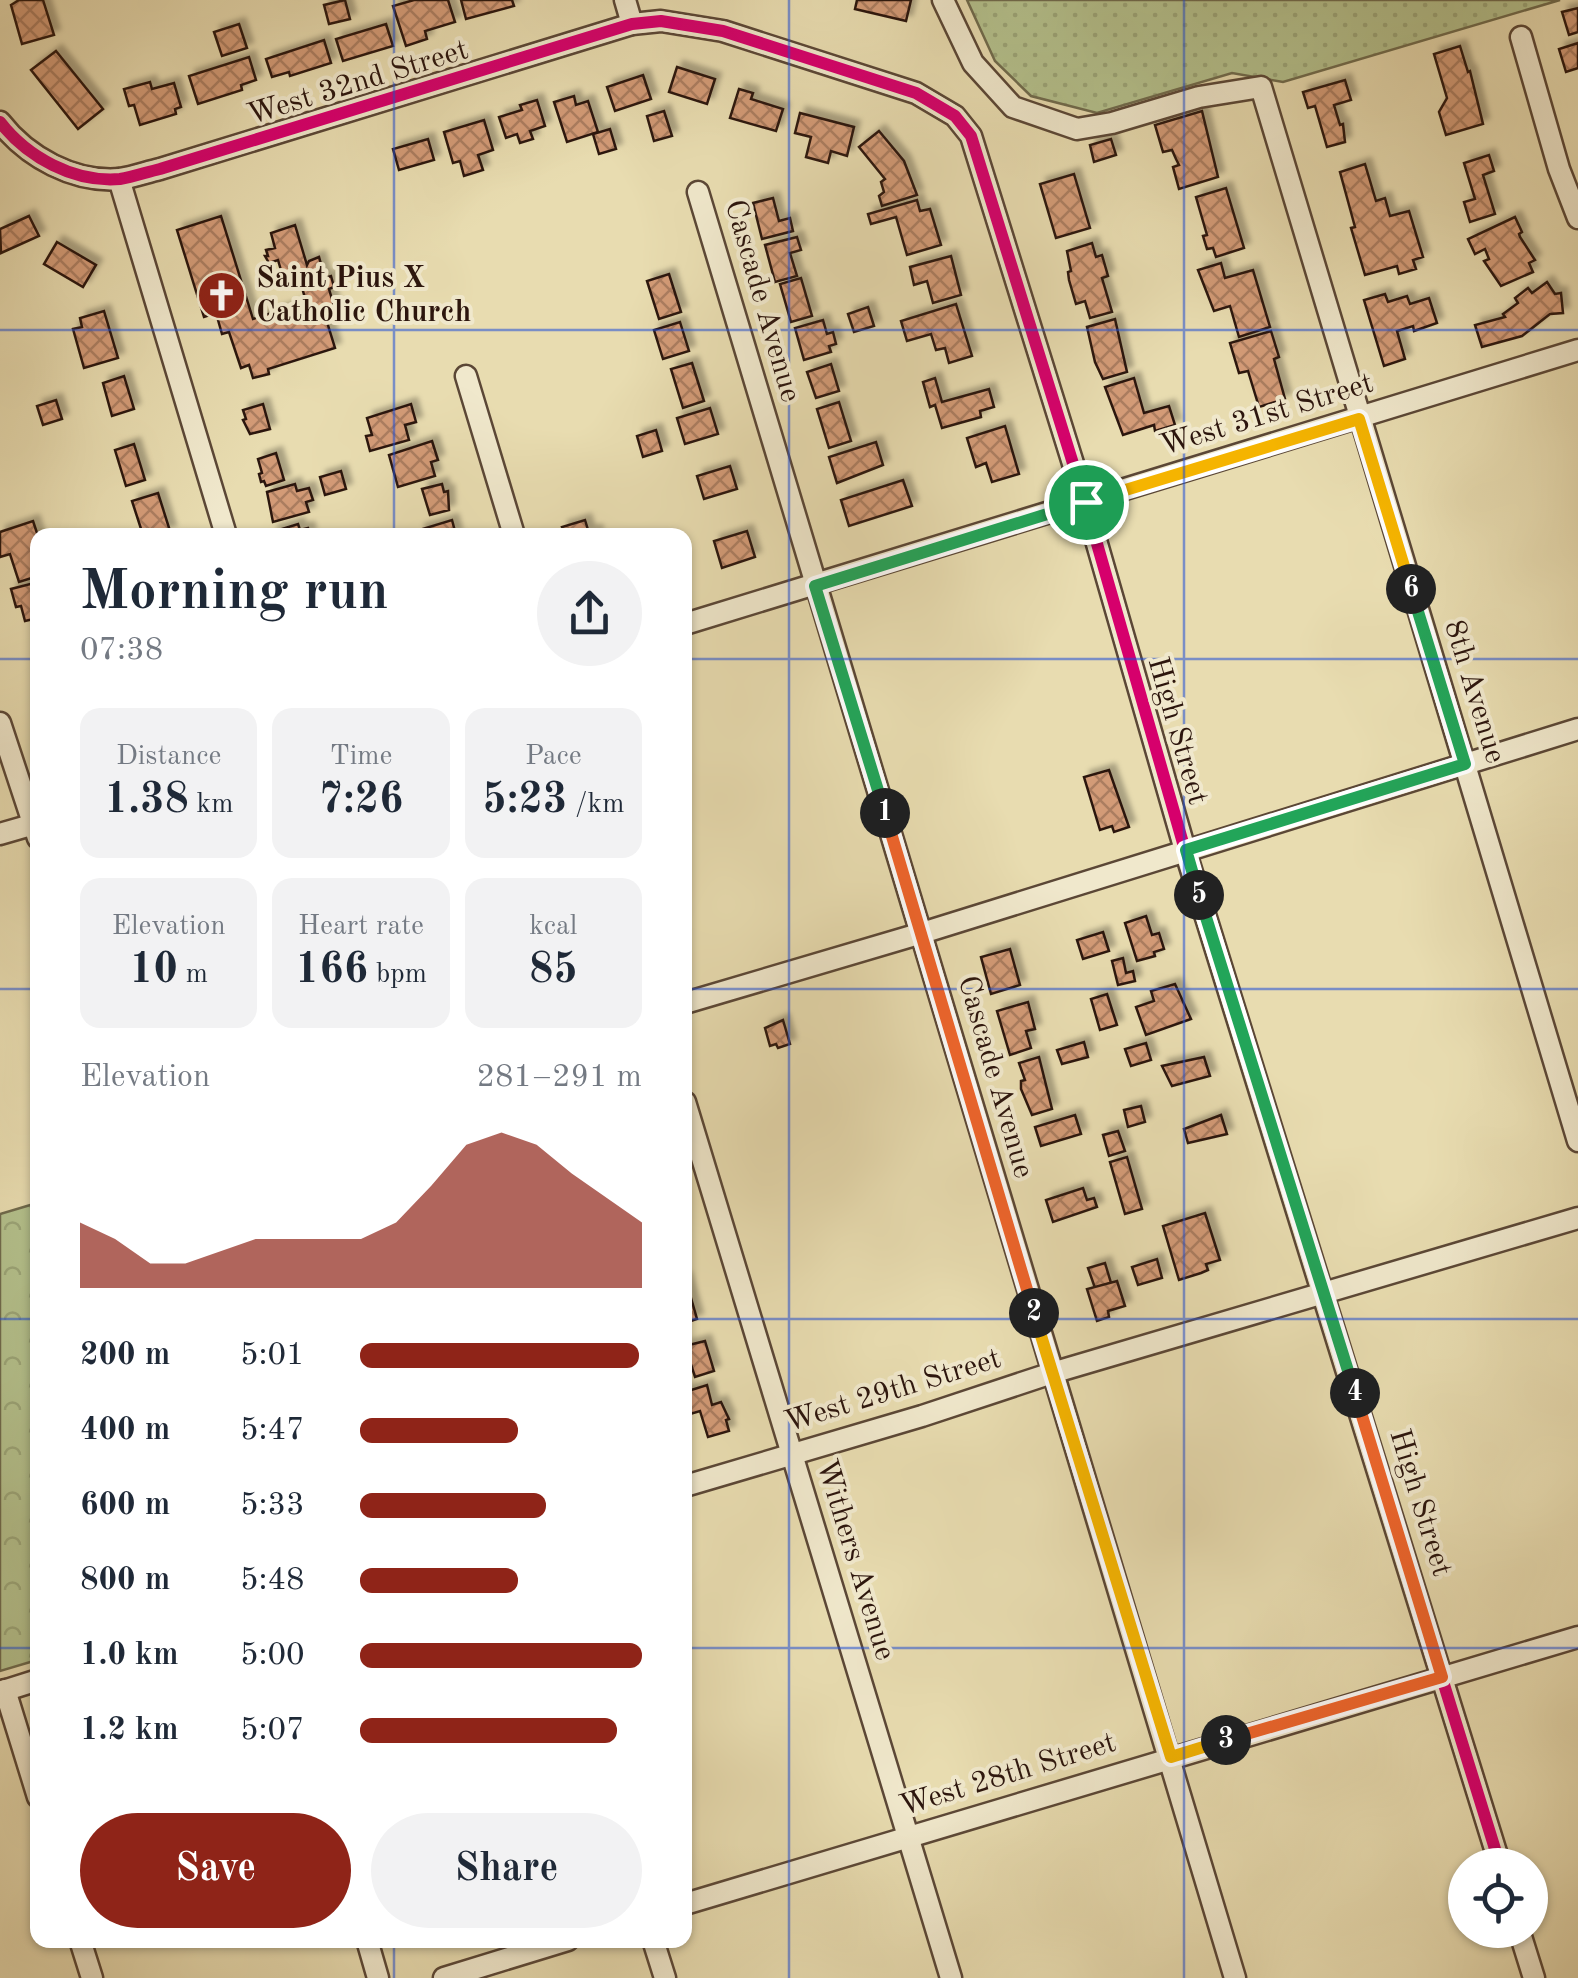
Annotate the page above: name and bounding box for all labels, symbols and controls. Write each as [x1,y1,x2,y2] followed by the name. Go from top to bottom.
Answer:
[244,35,472,131] street label: West 32nd Street
[719,196,805,406] street label: Cascade Avenue
[256,264,471,328] place label: Saint Pius X Catholic Church
[195,270,247,322] church icon: Saint Pius X Catholic Church
[1157,368,1377,462] street label: West 31st Street
[1044,460,1129,545] pin
[1059,475,1114,530] icon: arrive
[537,561,642,666] button: share
[1386,564,1436,614] pin: 6
[80,566,389,621] text: Morning run
[1403,575,1419,603] text: 6
[1438,617,1510,767] street label: 8th Avenue
[80,635,163,667] text: 07:38
[1142,654,1212,808] street label: High Street
[116,743,221,771] text: Distance
[330,743,392,771] text: Time
[525,743,582,771] text: Pace
[104,780,189,822] text: 1.38
[319,780,403,822] text: 7:26
[482,780,567,822] text: 5:23
[860,788,910,838] pin: 1
[189,791,233,819] text: km
[567,791,624,819] text: /km
[877,799,893,827] text: 1
[1174,870,1224,920] pin: 5
[1191,881,1207,909] text: 5
[112,913,226,941] text: Elevation
[298,913,424,941] text: Heart rate
[529,913,577,941] text: kcal
[129,950,178,992] text: 10
[295,950,368,992] text: 166
[529,950,578,992] text: 85
[178,961,208,989] text: m
[368,961,427,989] text: bpm
[952,972,1038,1182] street label: Cascade Avenue
[80,1062,210,1094] text: Elevation
[476,1062,642,1094] text: 281–291 m
[1009,1288,1059,1338] pin: 2
[1026,1299,1042,1327] text: 2
[80,1340,170,1372] text: 200 m
[240,1340,305,1372] text: 5:01
[781,1344,1005,1438] street label: West 29th Street
[1330,1368,1380,1418] pin: 4
[1347,1379,1363,1407] text: 4
[80,1415,170,1447] text: 400 m
[240,1415,305,1447] text: 5:47
[1383,1426,1457,1580] street label: High Street
[810,1456,900,1664] street label: Withers Avenue
[80,1490,170,1522] text: 600 m
[240,1490,305,1522] text: 5:33
[80,1565,170,1597] text: 800 m
[240,1565,305,1597] text: 5:48
[80,1640,179,1672] text: 1.0 km
[240,1640,305,1672] text: 5:00
[80,1715,179,1747] text: 1.2 km
[240,1715,305,1747] text: 5:07
[1201,1715,1251,1765] pin: 3
[1218,1726,1234,1754] text: 3
[896,1728,1120,1822] street label: West 28th Street
[80,1813,351,1928] button: Save
[371,1813,642,1928] button: Share
[1448,1848,1548,1948] map controls
[1448,1848,1548,1948] button: locate

